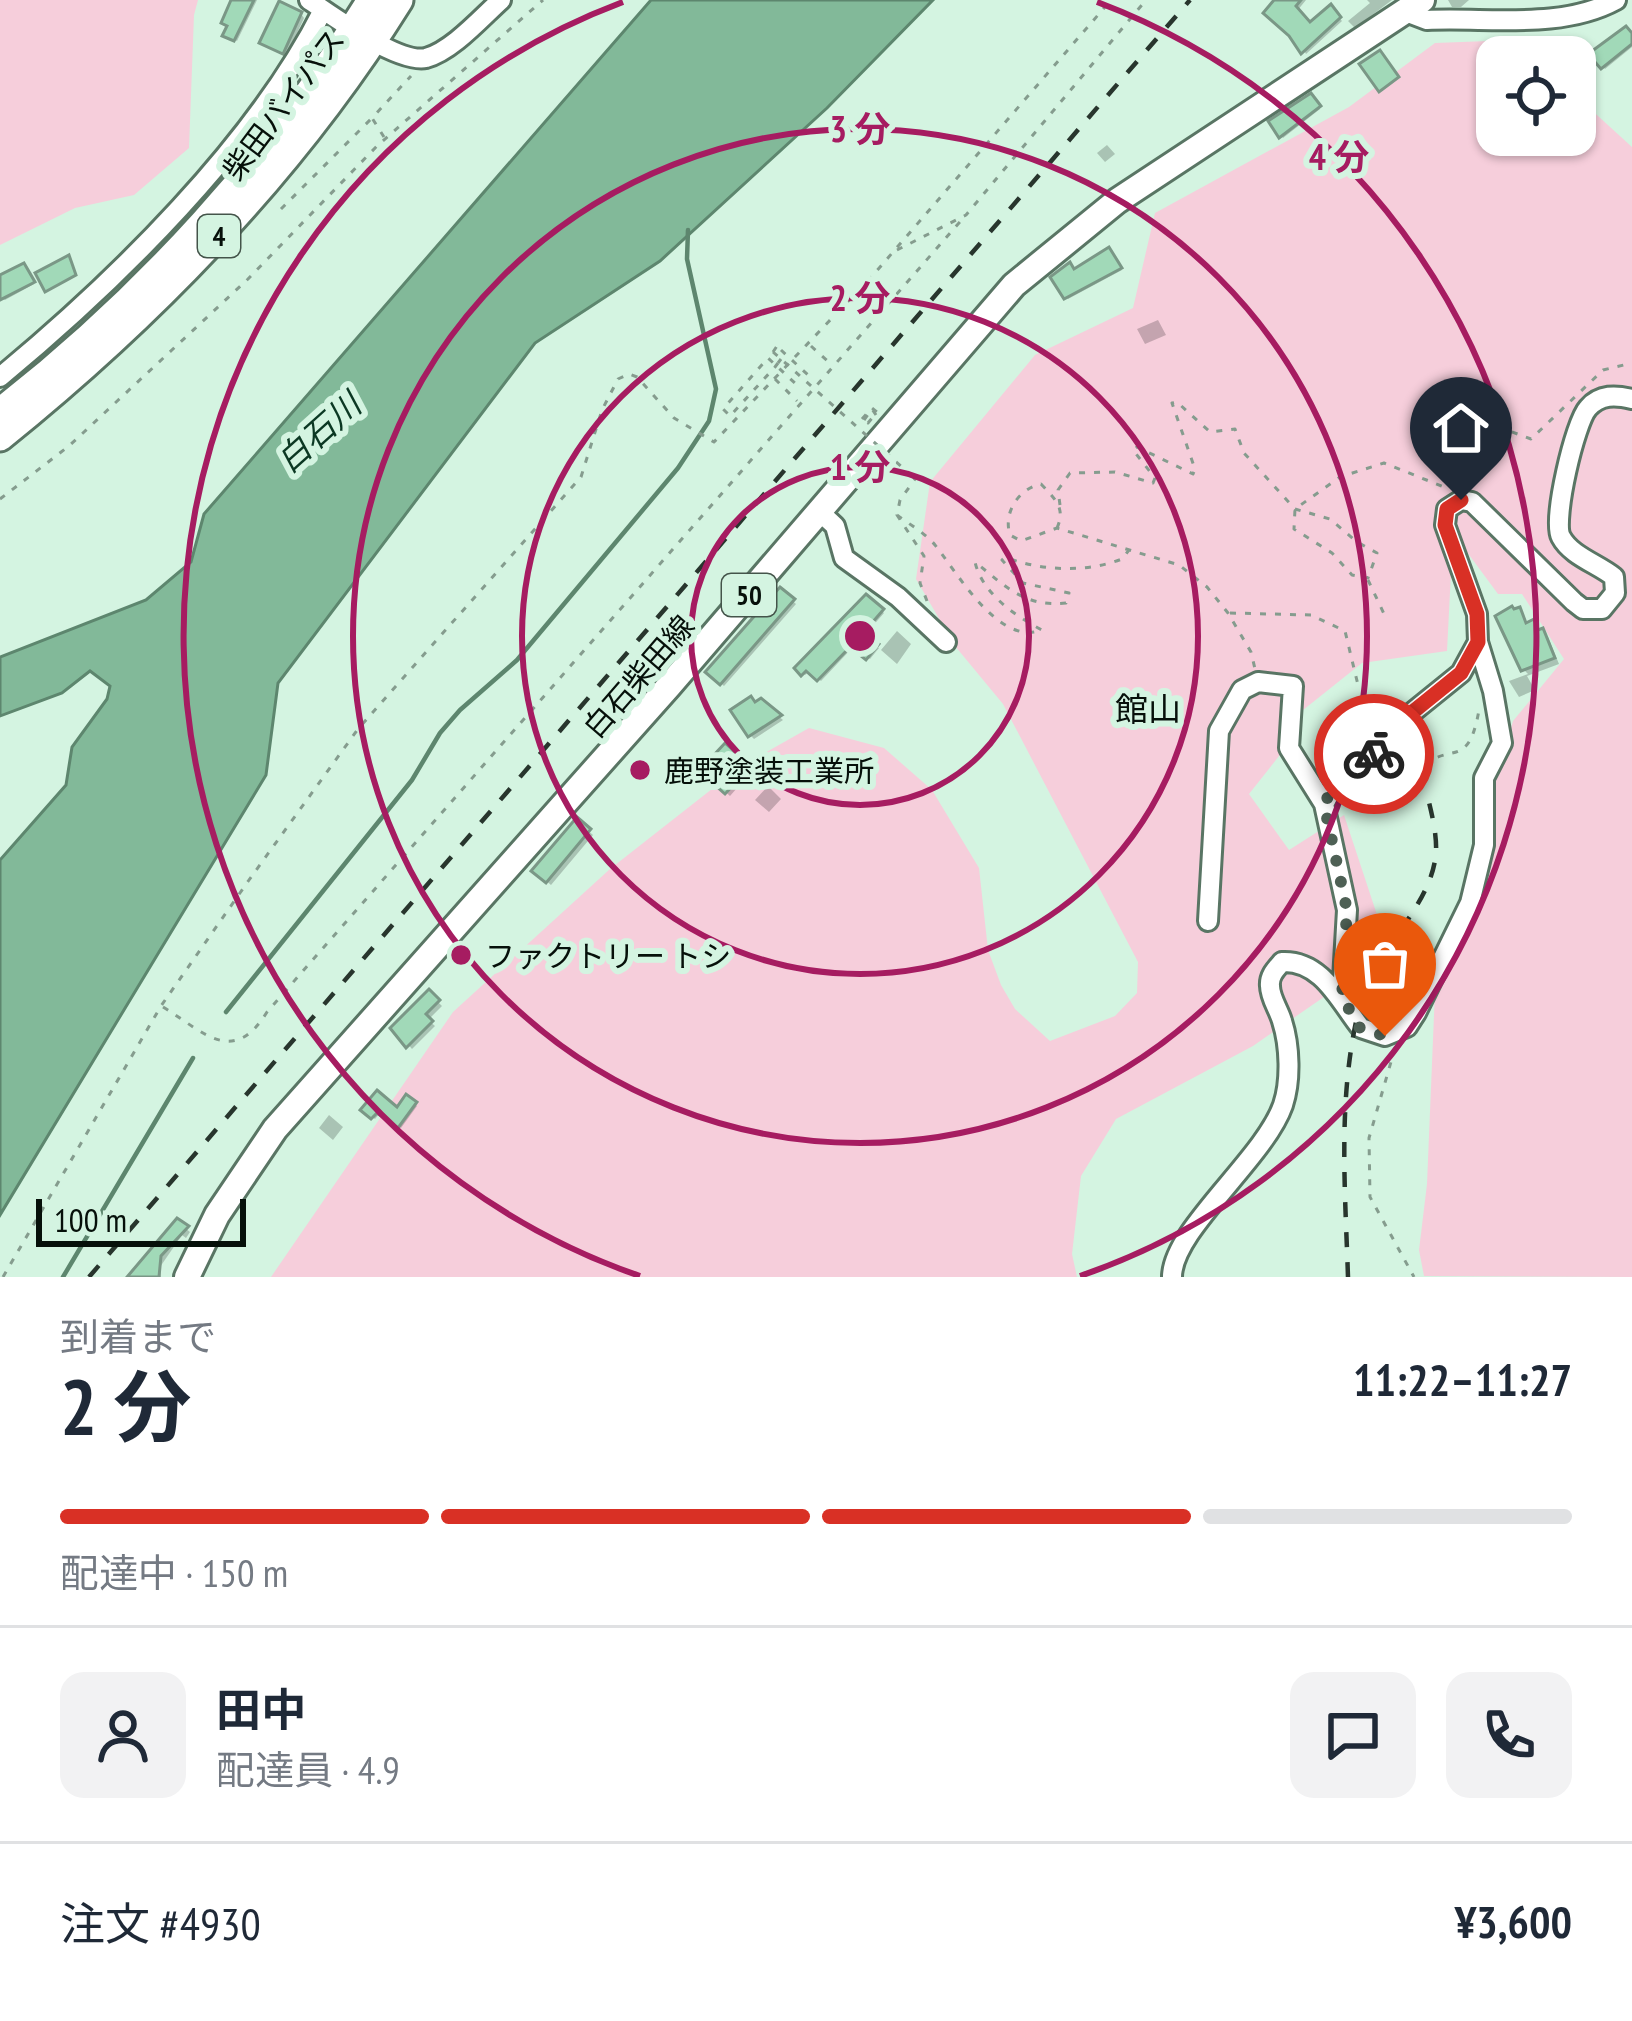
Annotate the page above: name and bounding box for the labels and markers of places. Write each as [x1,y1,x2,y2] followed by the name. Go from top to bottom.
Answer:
[1410,377,1512,500] pin
[839,615,881,657] centre of rings
[664,751,874,790] place label: 鹿野塗装工業所
[627,757,653,783] marker: 鹿野塗装工業所
[1334,913,1436,1036] pin
[485,936,731,975] place label: ファクトリー トシ
[448,942,474,968] marker: ファクトリー トシ

